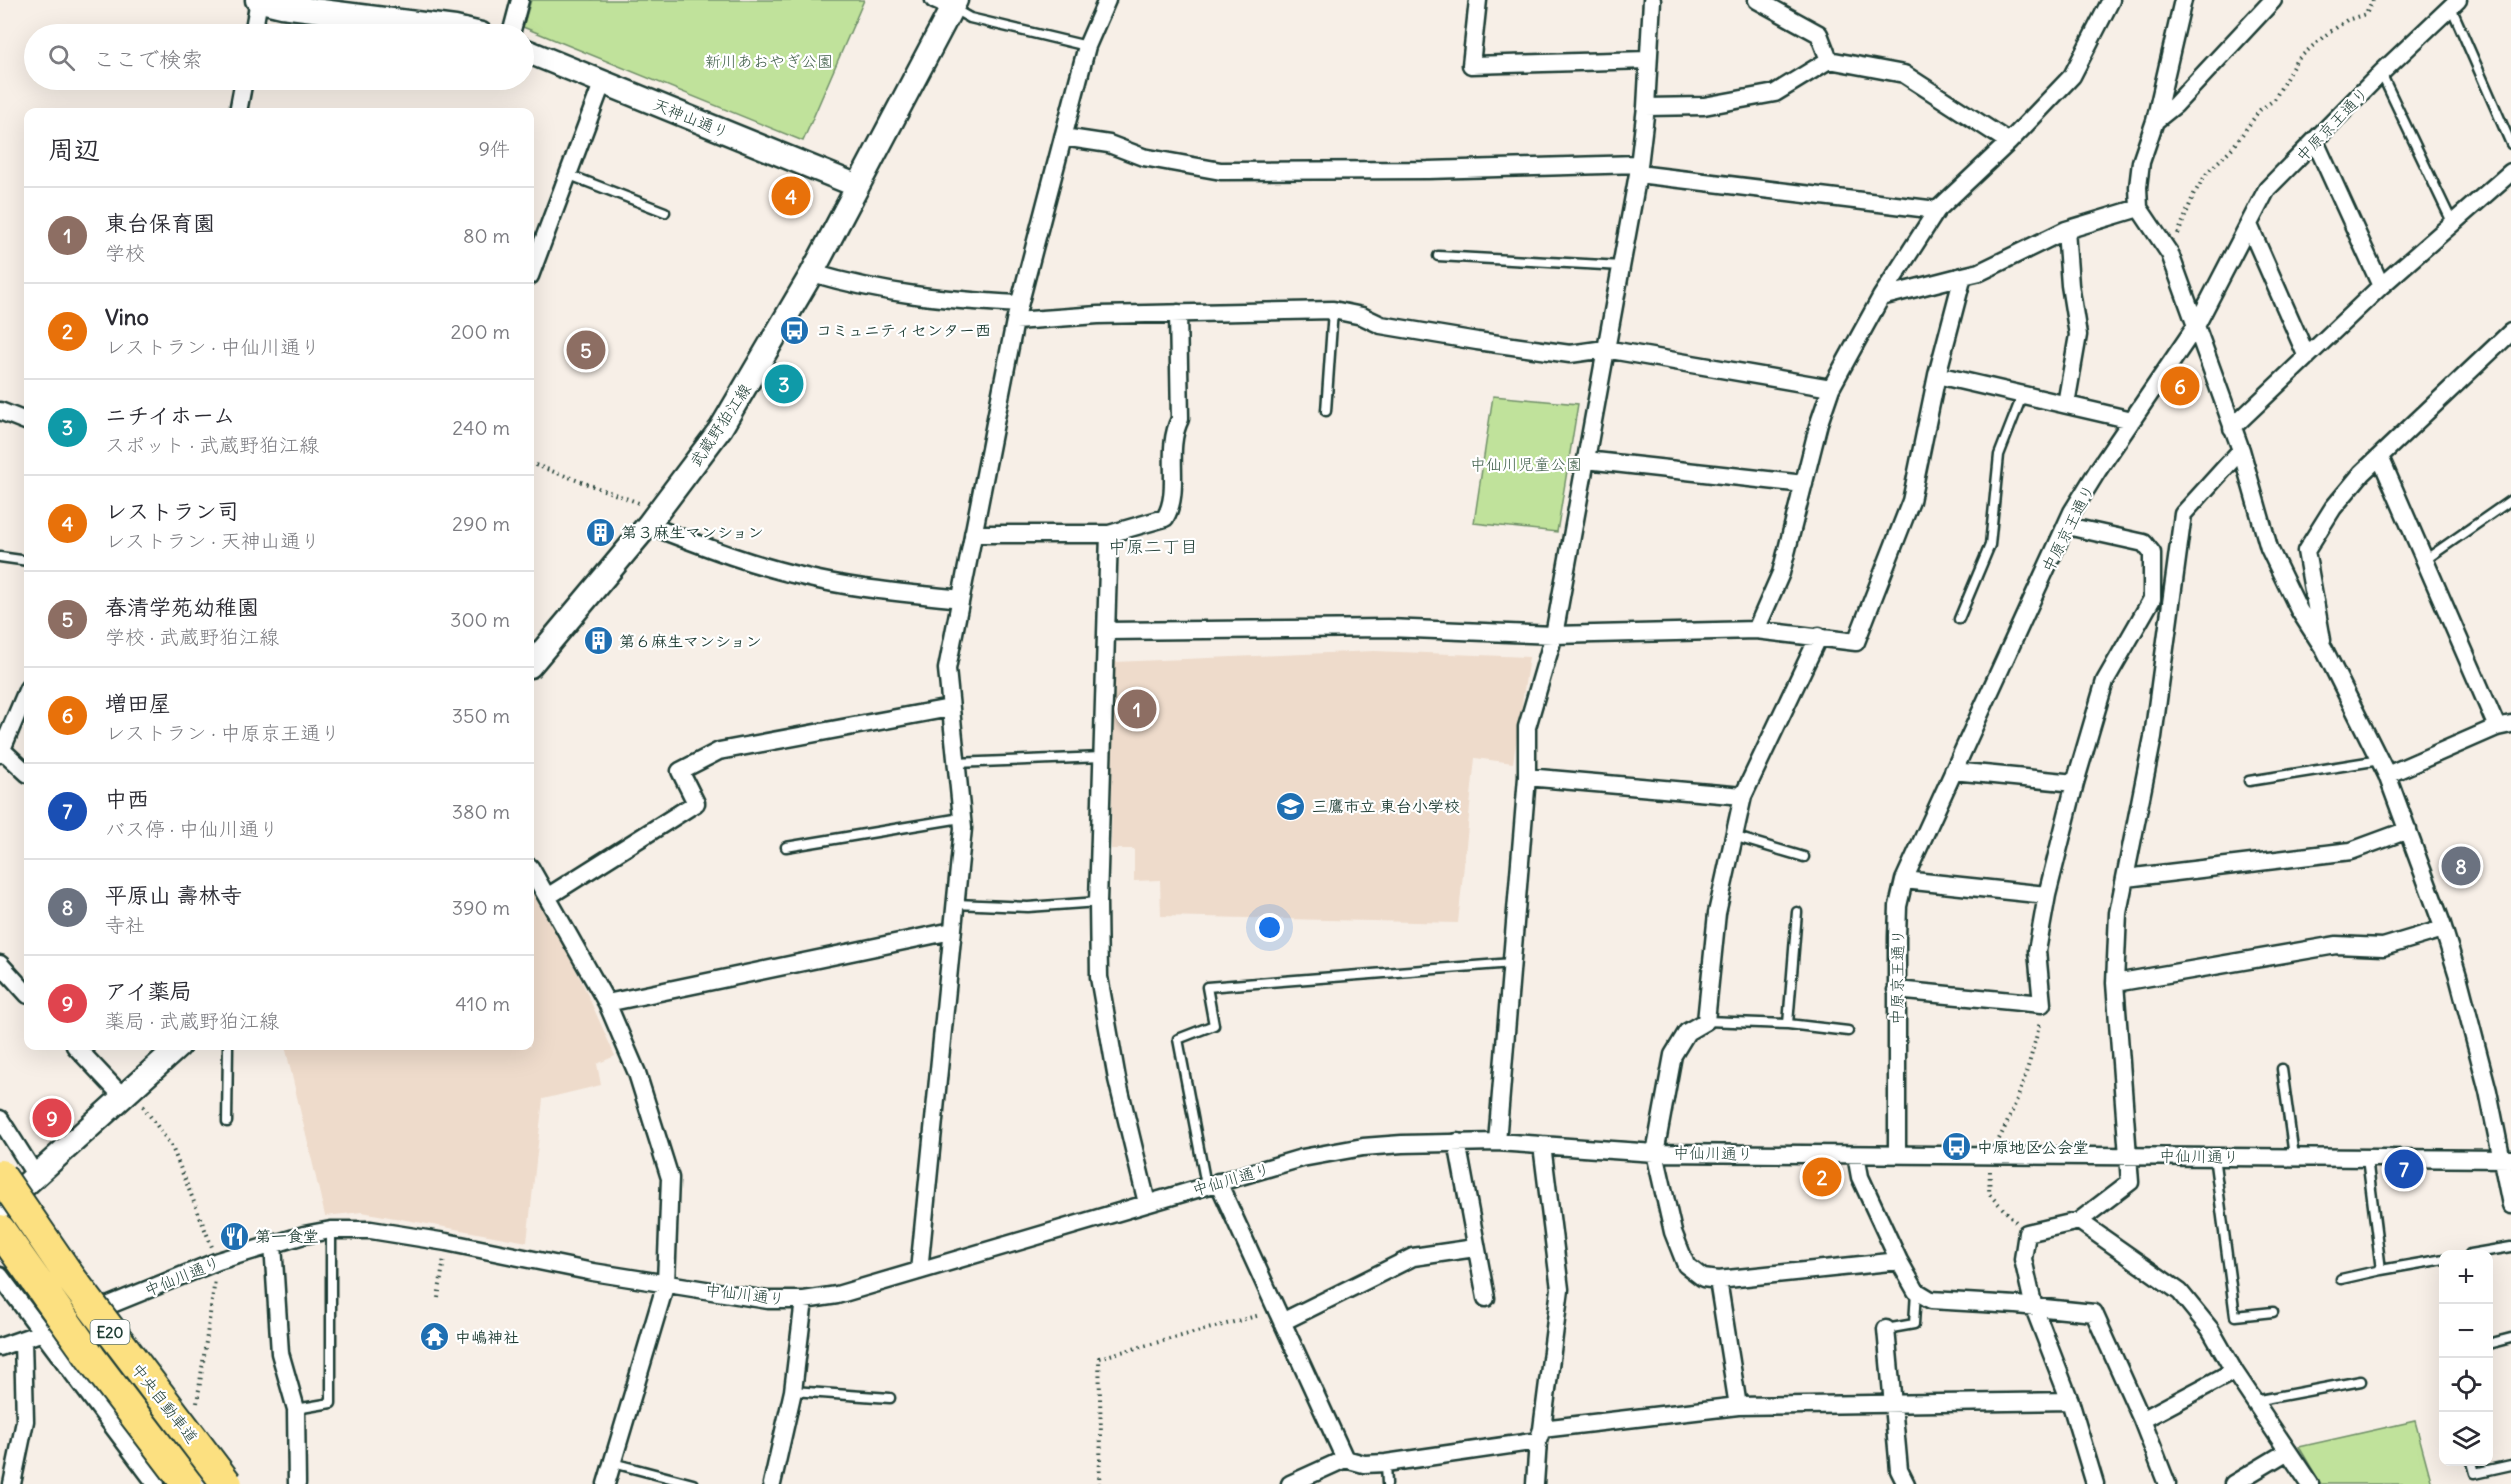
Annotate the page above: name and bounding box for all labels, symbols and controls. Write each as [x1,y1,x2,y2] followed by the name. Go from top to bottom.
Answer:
[24,24,534,90] search box
[45,41,78,74] icon: search
[93,45,203,73] text: ここで検索
[705,51,833,71] park label: 新川あおやぎ公園
[2291,83,2373,165] street label: 中原京王通り
[650,94,732,142] street label: 天神山通り
[48,133,100,166] text: 周辺
[479,136,510,161] text: 9件
[772,174,810,218] pin: 4
[105,209,215,237] text: 東台保育園
[64,223,71,248] text: 1
[463,223,510,248] text: 80 m
[105,240,145,265] text: 学校
[105,303,149,331] text: Vino
[779,314,811,346] bus stop icon: コミュニティセンター西
[62,319,73,344] text: 2
[450,319,510,344] text: 200 m
[816,320,991,340] place label: コミュニティセンター西
[566,328,606,372] pin: 5
[105,334,321,359] text: レストラン · 中仙川通り
[764,362,804,406] pin: 3
[2160,364,2200,408] pin: 6
[685,380,755,470] street label: 武蔵野狛江線
[105,401,235,429] text: ニチイホーム
[62,415,73,440] text: 3
[452,415,510,440] text: 240 m
[105,432,319,457] text: スポット · 武蔵野狛江線
[1470,454,1582,474] park label: 中仙川児童公園
[2037,481,2099,575] street label: 中原京王通り
[105,497,239,525] text: レストラン司
[62,511,73,536] text: 4
[452,511,510,536] text: 290 m
[584,516,616,548] building icon: 第３麻生マンション
[621,522,764,542] place label: 第３麻生マンション
[105,528,321,553] text: レストラン · 天神山通り
[1108,535,1198,558] district label: 中原二丁目
[105,593,259,621] text: 春清学苑幼稚園
[62,607,73,632] text: 5
[450,607,510,632] text: 300 m
[105,624,279,649] text: 学校 · 武蔵野狛江線
[582,625,614,657] building icon: 第６麻生マンション
[619,631,762,651] place label: 第６麻生マンション
[1118,686,1156,732] pin: 1
[105,689,171,717] text: 増田屋
[62,703,73,728] text: 6
[452,703,510,728] text: 350 m
[105,720,341,745] text: レストラン · 中原京王通り
[105,785,149,813] text: 中西
[1275,790,1307,822] school or university icon: 三鷹市立 東台小学校
[1312,796,1460,816] place label: 三鷹市立 東台小学校
[63,799,72,824] text: 7
[452,799,510,824] text: 380 m
[105,816,279,841] text: バス停 · 中仙川通り
[2442,844,2480,888] pin: 8
[105,881,242,909] text: 平原山 壽林寺
[62,895,73,920] text: 8
[452,895,510,920] text: 390 m
[105,912,145,937] text: 寺社
[1255,913,1284,942] your location
[1886,929,1908,1025] street label: 中原京王通り
[105,977,192,1005] text: アイ薬局
[62,991,73,1016] text: 9
[455,991,510,1016] text: 410 m
[105,1008,279,1033] text: 薬局 · 武蔵野狛江線
[32,1096,72,1140] pin: 9
[1940,1131,1972,1163] bus stop icon: 中原地区公会堂
[1977,1137,2089,1157] place label: 中原地区公会堂
[1673,1142,1753,1164] street label: 中仙川通り
[2159,1145,2239,1167] street label: 中仙川通り
[2384,1146,2424,1192] pin: 7
[1802,1154,1842,1200] pin: 2
[1190,1158,1272,1200] street label: 中仙川通り
[218,1220,250,1252] restaurant icon: 第一食堂
[255,1226,319,1246] place label: 第一食堂
[2439,1250,2493,1466] map controls
[2439,1250,2493,1304] button: +
[141,1252,223,1300] street label: 中仙川通り
[704,1279,786,1309] street label: 中仙川通り
[2439,1304,2493,1358] button: −
[90,1320,130,1344] road number: E20
[418,1321,450,1353] temple icon: 中嶋神社
[455,1327,519,1347] place label: 中嶋神社
[2439,1358,2493,1412] button: locate
[128,1359,202,1447] street label: 中央自動車道
[2439,1412,2493,1466] button: layers

